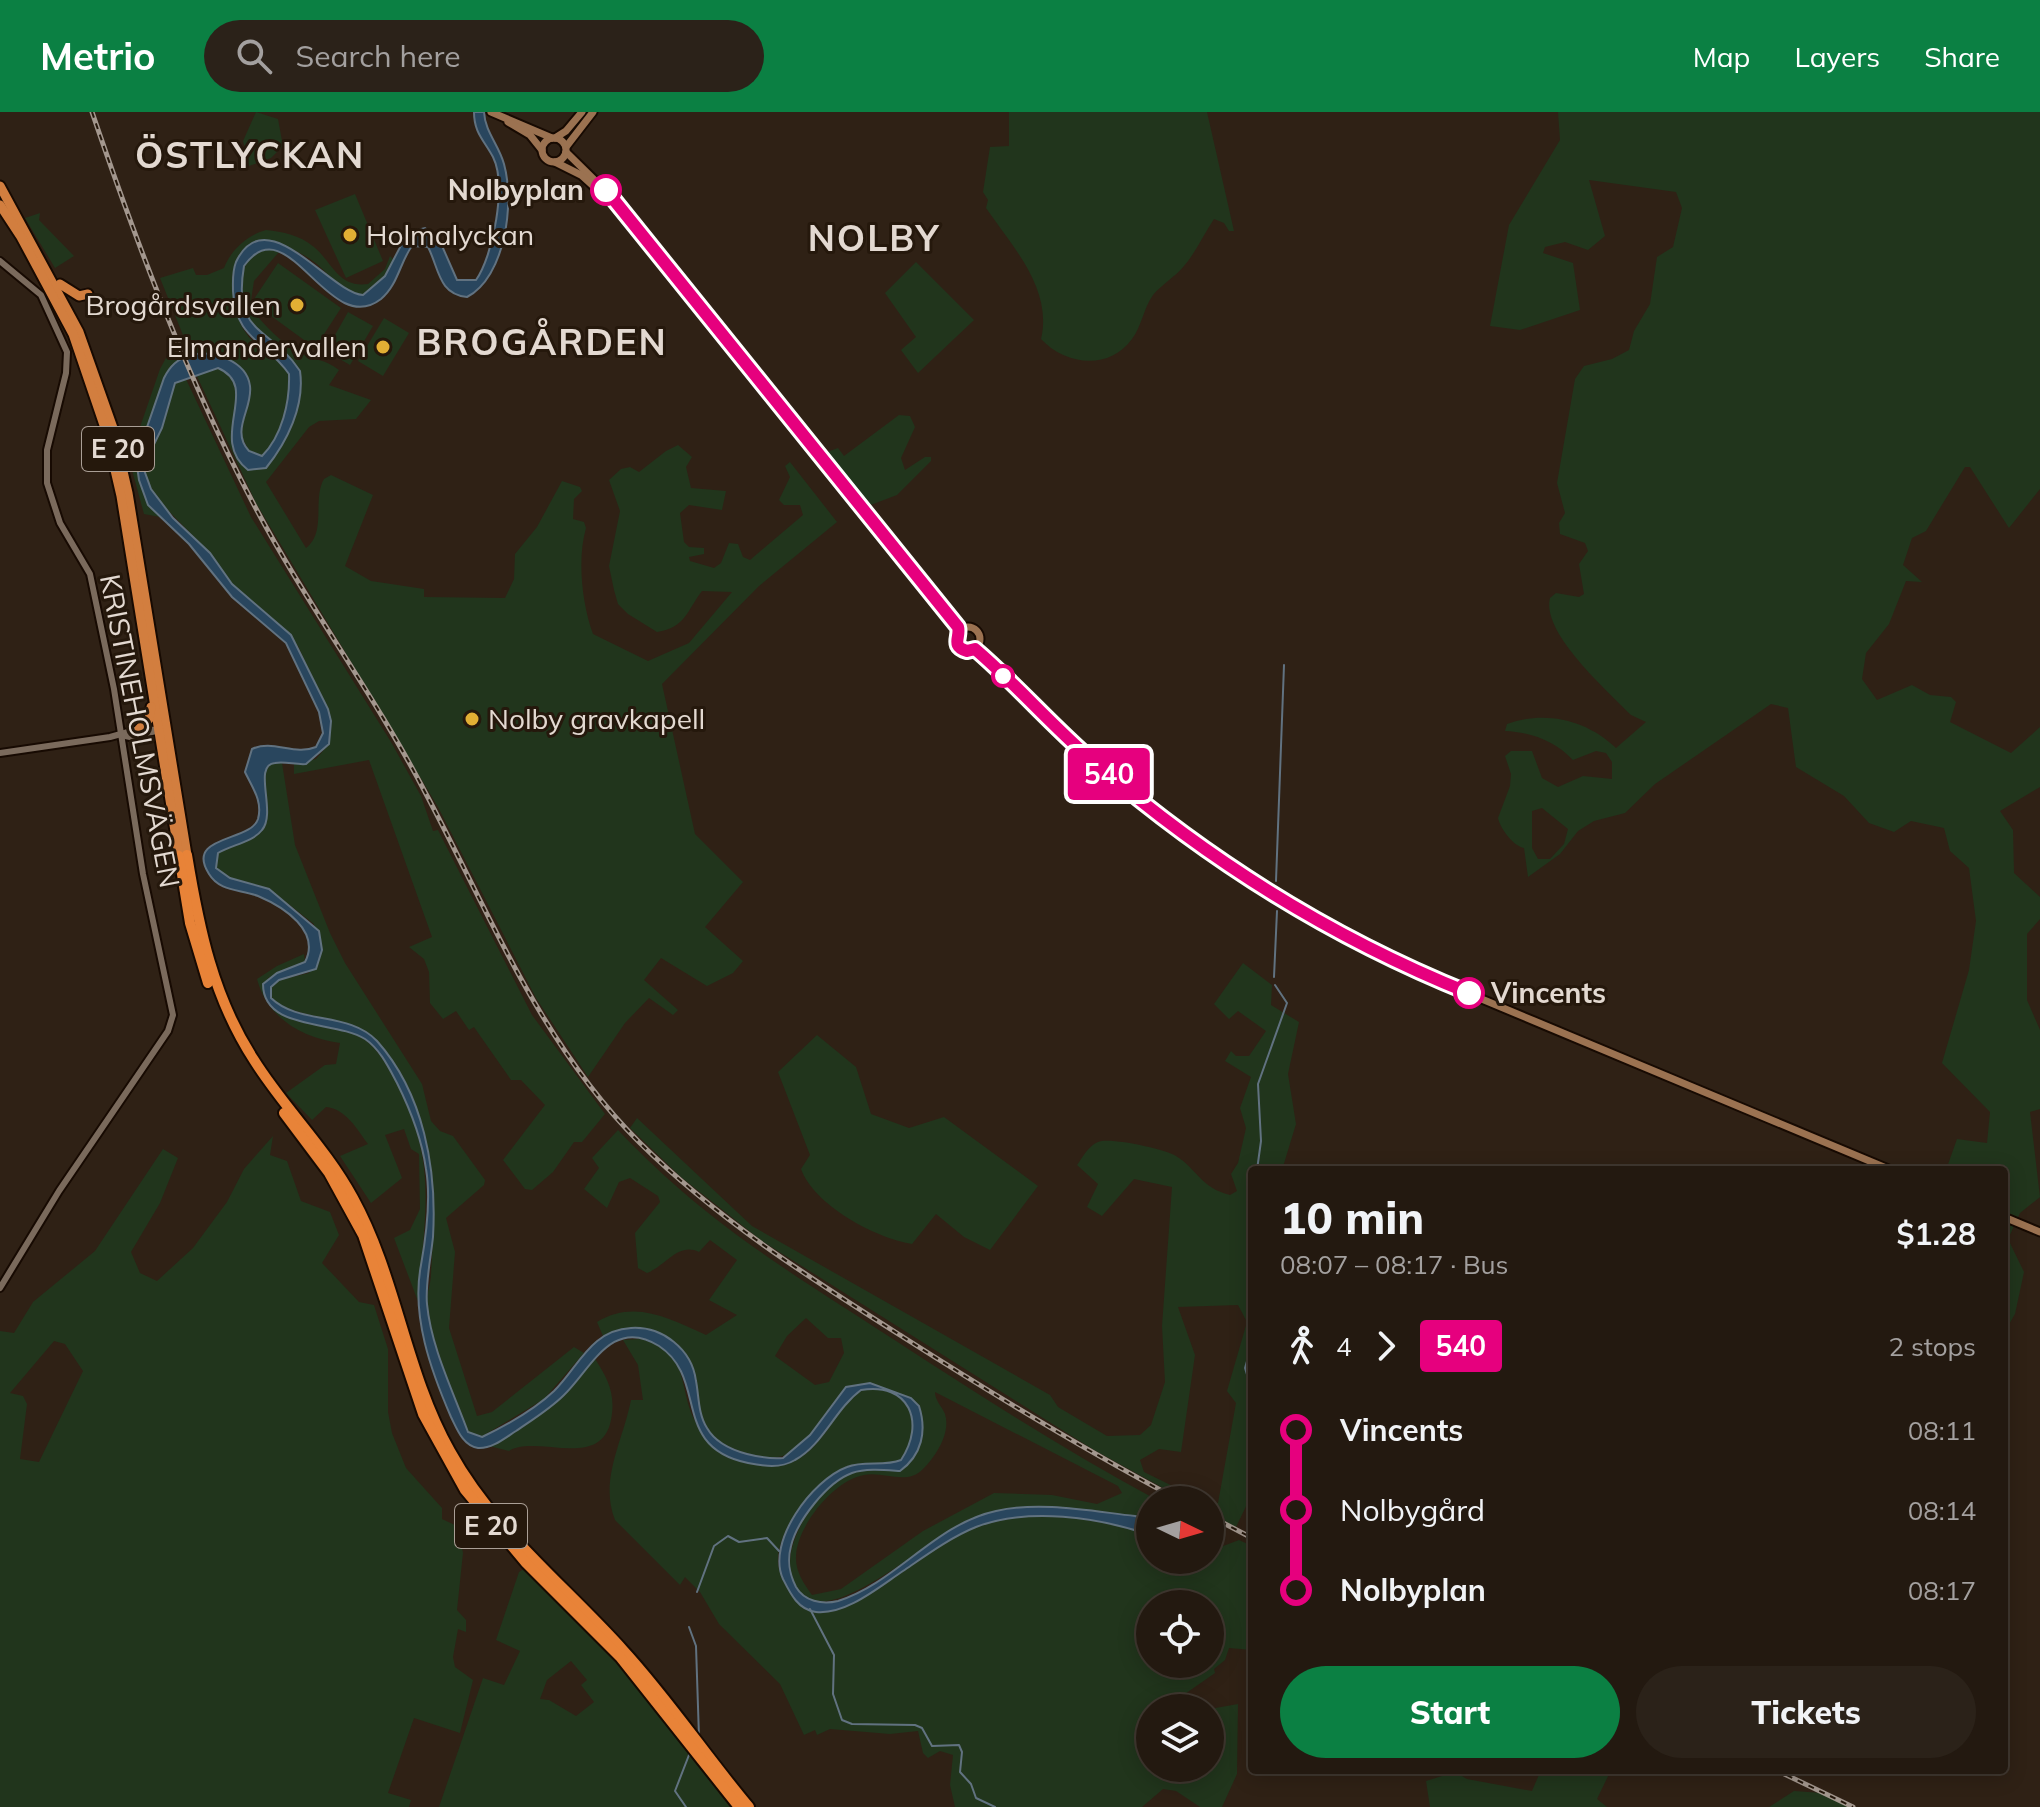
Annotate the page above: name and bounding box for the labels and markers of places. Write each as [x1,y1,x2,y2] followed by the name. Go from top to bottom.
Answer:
[448,172,584,207] place label: Nolbyplan
[591,175,621,205] marker: Nolbyplan
[366,217,534,252] place label: Holmalyckan
[341,226,359,244] marker: Holmalyckan
[86,287,281,322] place label: Brogårdsvallen
[288,296,306,314] marker: Brogårdsvallen
[167,329,367,364] place label: Elmandervallen
[374,338,392,356] marker: Elmandervallen
[992,665,1014,687] unlabelled marker
[488,701,705,736] place label: Nolby gravkapell
[463,710,481,728] marker: Nolby gravkapell
[1490,975,1606,1010] place label: Vincents
[1454,978,1484,1008] marker: Vincents

